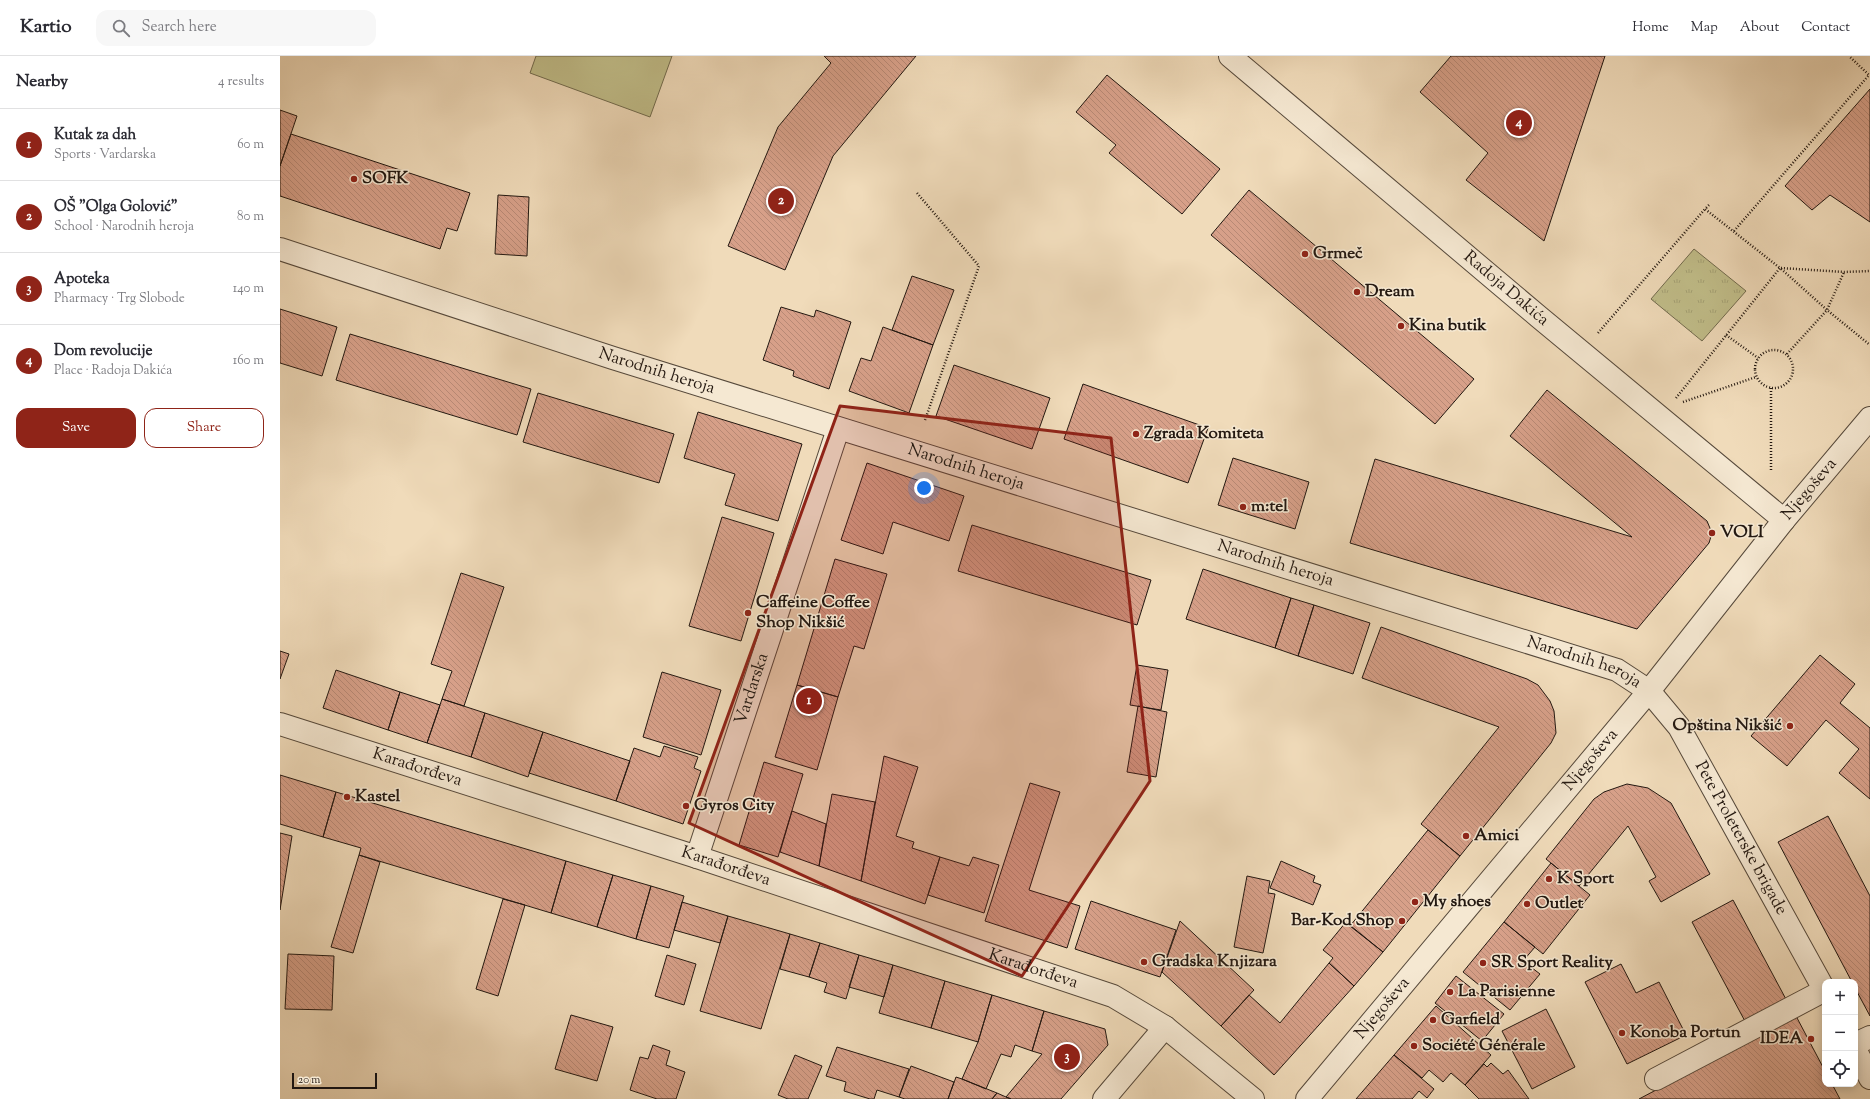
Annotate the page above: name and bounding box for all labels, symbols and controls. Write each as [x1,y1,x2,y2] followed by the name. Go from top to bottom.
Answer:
[96,10,376,46] search box
[20,14,72,41] text: Kartio
[110,17,132,39] icon: search
[142,17,217,38] text: Search here
[1632,18,1669,38] text: Home
[1691,18,1718,38] text: Map
[1740,18,1779,38] text: About
[1801,18,1850,38] text: Contact
[16,70,68,94] text: Nearby
[218,73,264,91] text: 4 results
[1506,108,1532,138] pin: 4
[54,125,136,146] text: Kutak za dah
[27,136,31,154] text: 1
[237,136,264,154] text: 60 m
[54,146,156,164] text: Sports · Vardarska
[362,167,409,191] place label: SOFK
[349,174,359,184] marker: SOFK
[768,186,794,216] pin: 2
[54,197,178,218] text: OŠ "Olga Golović"
[26,208,32,226] text: 2
[237,208,264,226] text: 80 m
[54,218,194,236] text: School · Narodnih heroja
[1313,242,1363,266] place label: Grmeč
[1458,246,1554,332] street label: Radoja Dakića
[1300,249,1310,259] marker: Grmeč
[54,269,110,290] text: Apoteka
[26,280,32,298] text: 3
[233,280,264,298] text: 140 m
[1365,280,1416,304] place label: Dream
[1352,287,1362,297] marker: Dream
[54,290,185,308] text: Pharmacy · Trg Slobode
[1409,314,1487,338] place label: Kina butik
[1396,321,1406,331] marker: Kina butik
[54,341,152,362] text: Dom revolucije
[595,342,718,401] street label: Narodnih heroja
[26,352,32,370] text: 4
[233,352,264,370] text: 160 m
[54,362,172,380] text: Place · Radoja Dakića
[16,408,136,448] button: Save
[144,408,264,448] button: Share
[1144,422,1264,446] place label: Zgrada Komiteta
[1131,429,1141,439] marker: Zgrada Komiteta
[905,438,1027,497] street label: Narodnih heroja
[1776,453,1843,526] street label: Njegoševa
[914,478,934,498] your location
[1251,495,1288,519] place label: m:tel
[1238,502,1248,512] marker: m:tel
[1720,521,1764,545] place label: VOLI
[1707,528,1717,538] marker: VOLI
[1214,534,1337,593] street label: Narodnih heroja
[756,591,870,635] place label: Caffeine Coffee Shop Nikšić
[743,608,753,618] marker: Caffeine Coffee Shop Nikšić
[1524,631,1646,695] street label: Narodnih heroja
[729,650,775,728] street label: Vardarska
[796,686,822,716] pin: 1
[1673,714,1782,738] place label: Opština Nikšić
[1785,721,1795,731] marker: Opština Nikšić
[1558,724,1624,797] street label: Njegoševa
[369,742,465,793] street label: Karađorđeva
[1688,757,1793,920] street label: Pete Proleterske brigade
[355,785,400,809] place label: Kastel
[342,792,352,802] marker: Kastel
[694,794,775,818] place label: Gyros City
[681,801,691,811] marker: Gyros City
[1474,824,1519,848] place label: Amici
[1461,831,1471,841] marker: Amici
[678,841,774,893] street label: Karađorđeva
[1557,867,1614,891] place label: K Sport
[1544,874,1554,884] marker: K Sport
[1423,890,1491,914] place label: My shoes
[1535,892,1584,916] place label: Outlet
[1410,897,1420,907] marker: My shoes
[1522,899,1532,909] marker: Outlet
[1291,909,1395,933] place label: Bar-Kod Shop
[1397,916,1407,926] marker: Bar-Kod Shop
[985,943,1081,995] street label: Karađorđeva
[1152,950,1277,974] place label: Gradska Knjizara
[1491,951,1613,975] place label: SR Sport Reality
[1139,957,1149,967] marker: Gradska Knjizara
[1478,958,1488,968] marker: SR Sport Reality
[1350,972,1416,1045] street label: Njegoševa
[1822,979,1858,1087] map controls
[1822,979,1858,1015] button: +
[1458,980,1555,1004] place label: La Parisienne
[1445,987,1455,997] marker: La Parisienne
[1441,1008,1501,1032] place label: Garfield
[1428,1015,1438,1025] marker: Garfield
[1822,1015,1858,1051] button: −
[1630,1021,1742,1045] place label: Konoba Portun
[1760,1027,1803,1051] place label: IDEA
[1617,1028,1627,1038] marker: Konoba Portun
[1422,1034,1545,1058] place label: Société Générale
[1806,1034,1816,1044] marker: IDEA
[1409,1041,1419,1051] marker: Société Générale
[1054,1042,1080,1072] pin: 3
[1822,1051,1858,1087] button: locate
[292,1071,377,1090] scale bar
[298,1072,320,1088] text: 20 m

